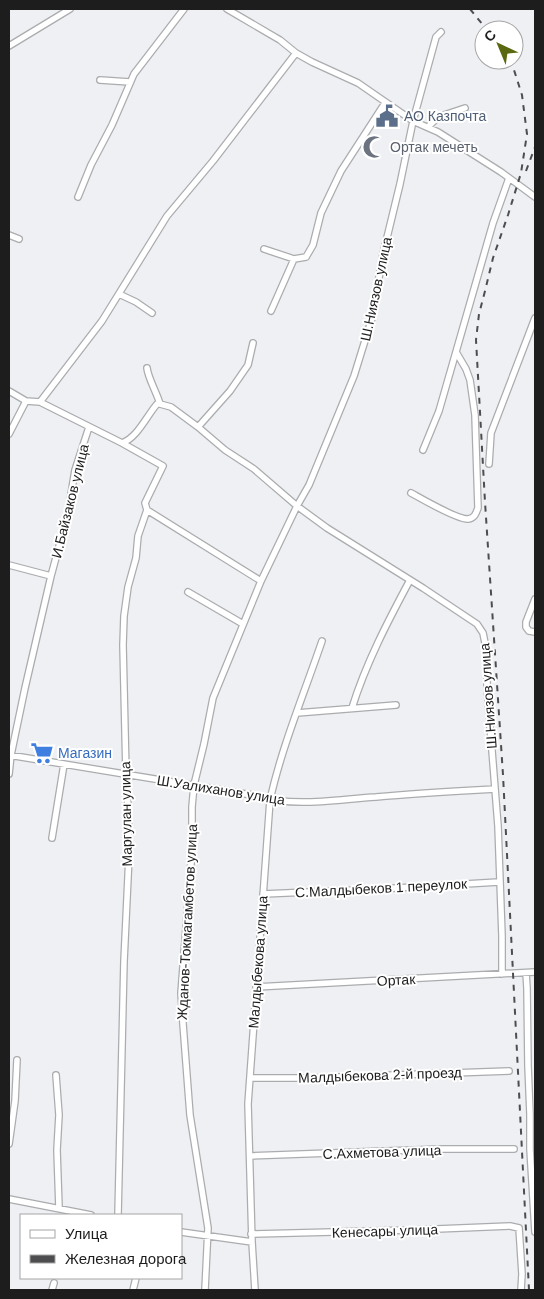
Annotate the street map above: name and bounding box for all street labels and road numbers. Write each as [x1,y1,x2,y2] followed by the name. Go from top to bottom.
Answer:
[357,235,395,343] street label: Ш.Ниязов улица
[48,442,92,560] street label: И.Байзаков улица
[476,642,500,749] street label: Ш.Ниязов улица
[117,761,135,867] street label: Маргулан улица
[156,772,286,808] street label: Ш.Уалиханов улица
[174,823,200,1020] street label: Жданов-Токмагамбетов улица
[294,875,468,901] street label: С.Малдыбеков 1 переулок
[245,895,271,1029] street label: Малдыбекова улица
[376,971,417,989] street label: Ортак
[298,1064,462,1086] street label: Малдыбекова 2-й проезд
[322,1142,442,1162] street label: С.Ахметова улица
[332,1221,439,1241] street label: Кенесары улица

